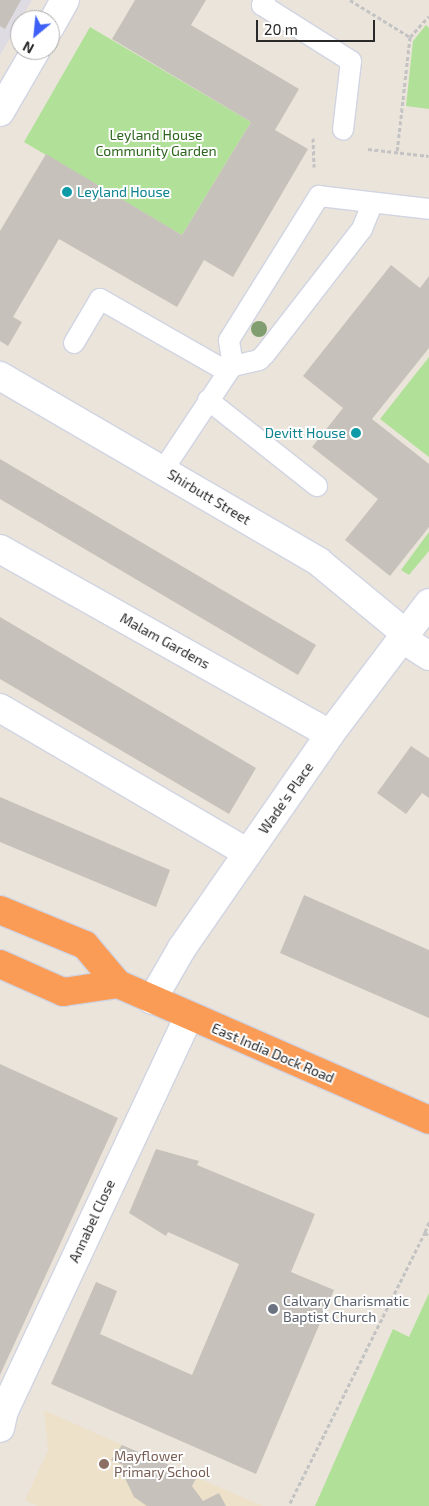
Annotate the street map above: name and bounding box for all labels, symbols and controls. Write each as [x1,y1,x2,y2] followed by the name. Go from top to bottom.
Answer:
[10,10,60,60] north arrow
[259,10,378,42] scale bar
[264,20,298,38] text: 20 m
[20,38,37,58] text: N
[95,127,217,160] park label: Leyland House Community Garden
[77,184,170,200] place label: Leyland House
[61,186,73,198] marker: Leyland House
[265,425,346,441] place label: Devitt House
[350,427,362,439] marker: Devitt House
[165,466,253,528] street label: Shirbutt Street
[117,609,213,673] street label: Malam Gardens
[255,759,317,837] street label: Wade's Place
[209,1020,337,1086] street label: East India Dock Road
[65,1177,119,1265] street label: Annabel Close
[283,1293,409,1325] place label: Calvary Charismatic Baptist Church
[267,1303,279,1315] marker: Calvary Charismatic Baptist Church
[114,1448,210,1480] place label: Mayflower Primary School
[98,1458,110,1470] marker: Mayflower Primary School

